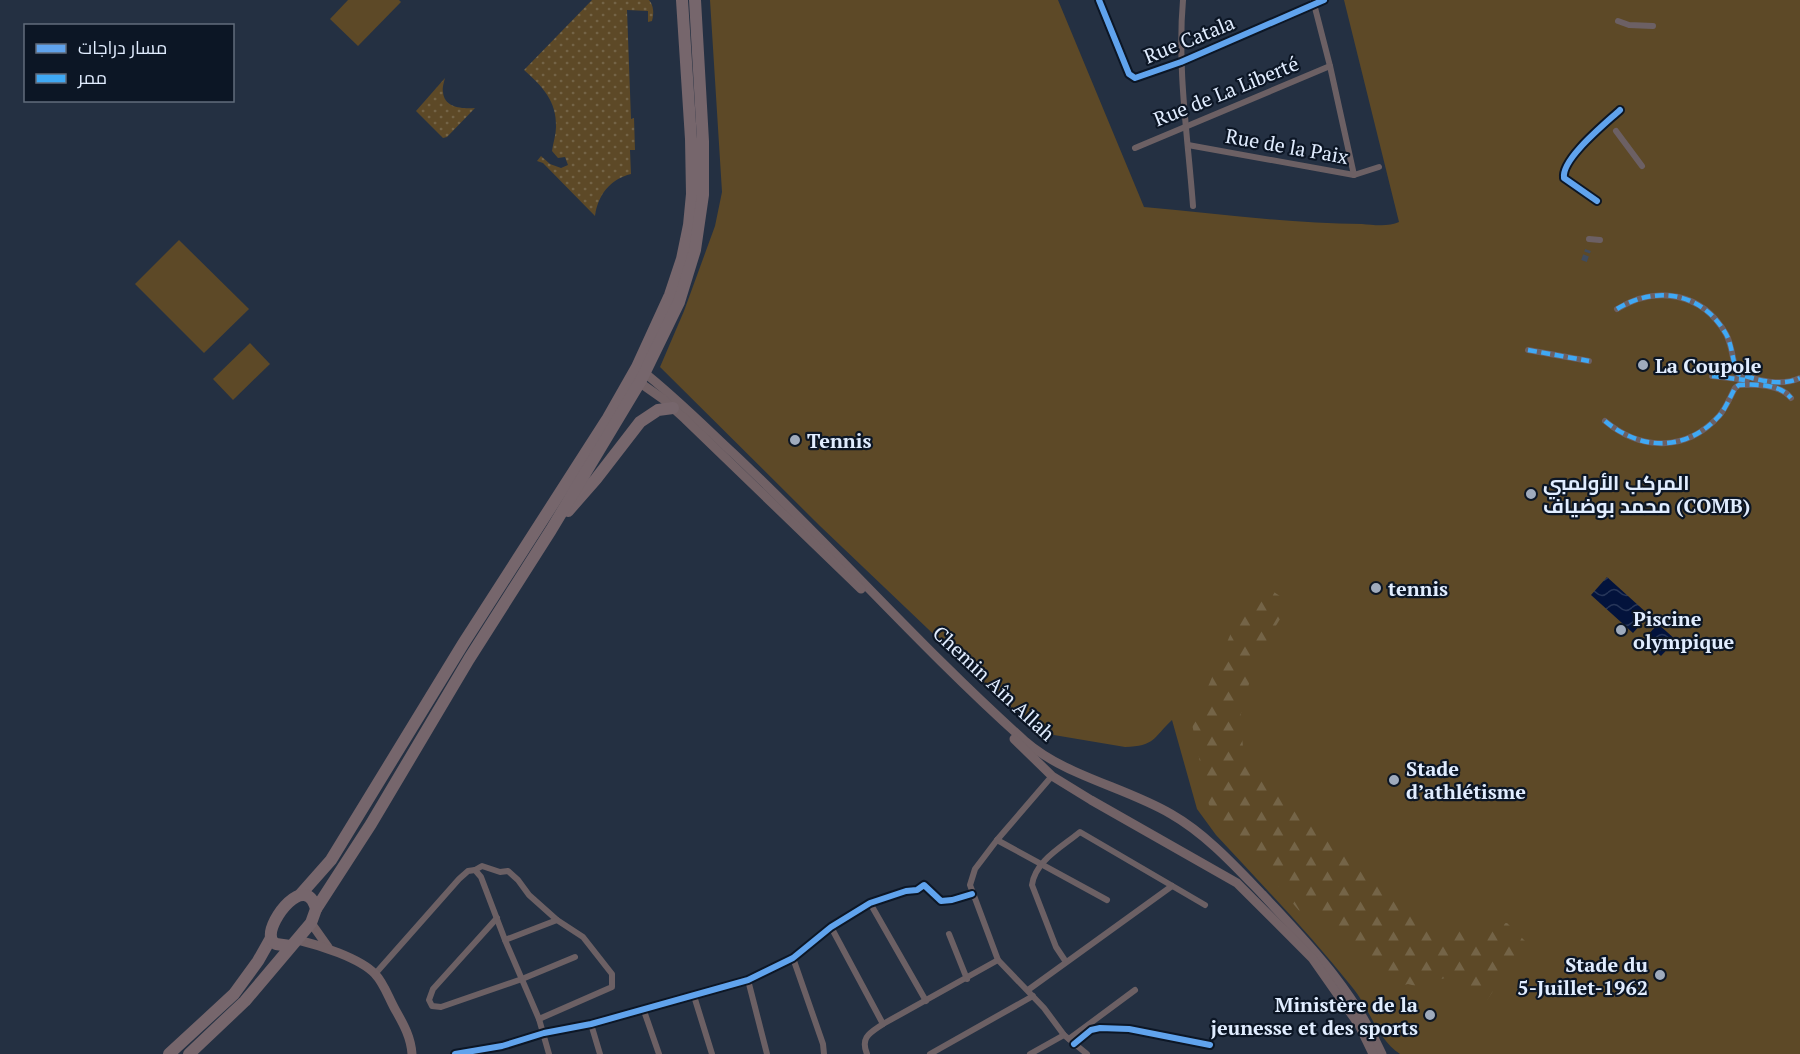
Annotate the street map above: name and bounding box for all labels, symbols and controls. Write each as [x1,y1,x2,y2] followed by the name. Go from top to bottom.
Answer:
[1140,9,1238,69] street label: Rue Catala
[24,24,234,102] legend
[78,35,167,59] text: مسار دراجات
[1149,50,1303,132] street label: Rue de La Liberté
[77,65,107,89] text: ممر
[1223,122,1351,170] street label: Rue de la Paix
[1655,352,1762,379] place label: La Coupole
[1636,358,1650,372] marker: La Coupole
[807,427,871,454] place label: Tennis
[788,433,802,447] marker: Tennis
[1543,469,1750,519] place label: المركب الأولمبي محمد بوضياف (COMB)
[1524,487,1538,501] marker: المركب الأولمبي محمد بوضياف (COMB)
[1388,575,1448,602] place label: tennis
[1369,581,1383,595] marker: tennis
[1633,605,1735,655] place label: Piscine olympique
[927,619,1061,747] street label: Chemin Aîn Allah
[1614,623,1628,637] marker: Piscine olympique
[1406,755,1526,805] place label: Stade d’athlétisme
[1387,773,1401,787] marker: Stade d’athlétisme
[1517,951,1649,1001] place label: Stade du 5-Juillet-1962
[1653,968,1667,982] marker: Stade du 5-Juillet-1962
[1211,991,1418,1041] place label: Ministère de la jeunesse et des sports
[1423,1008,1437,1022] marker: Ministère de la jeunesse et des sports

